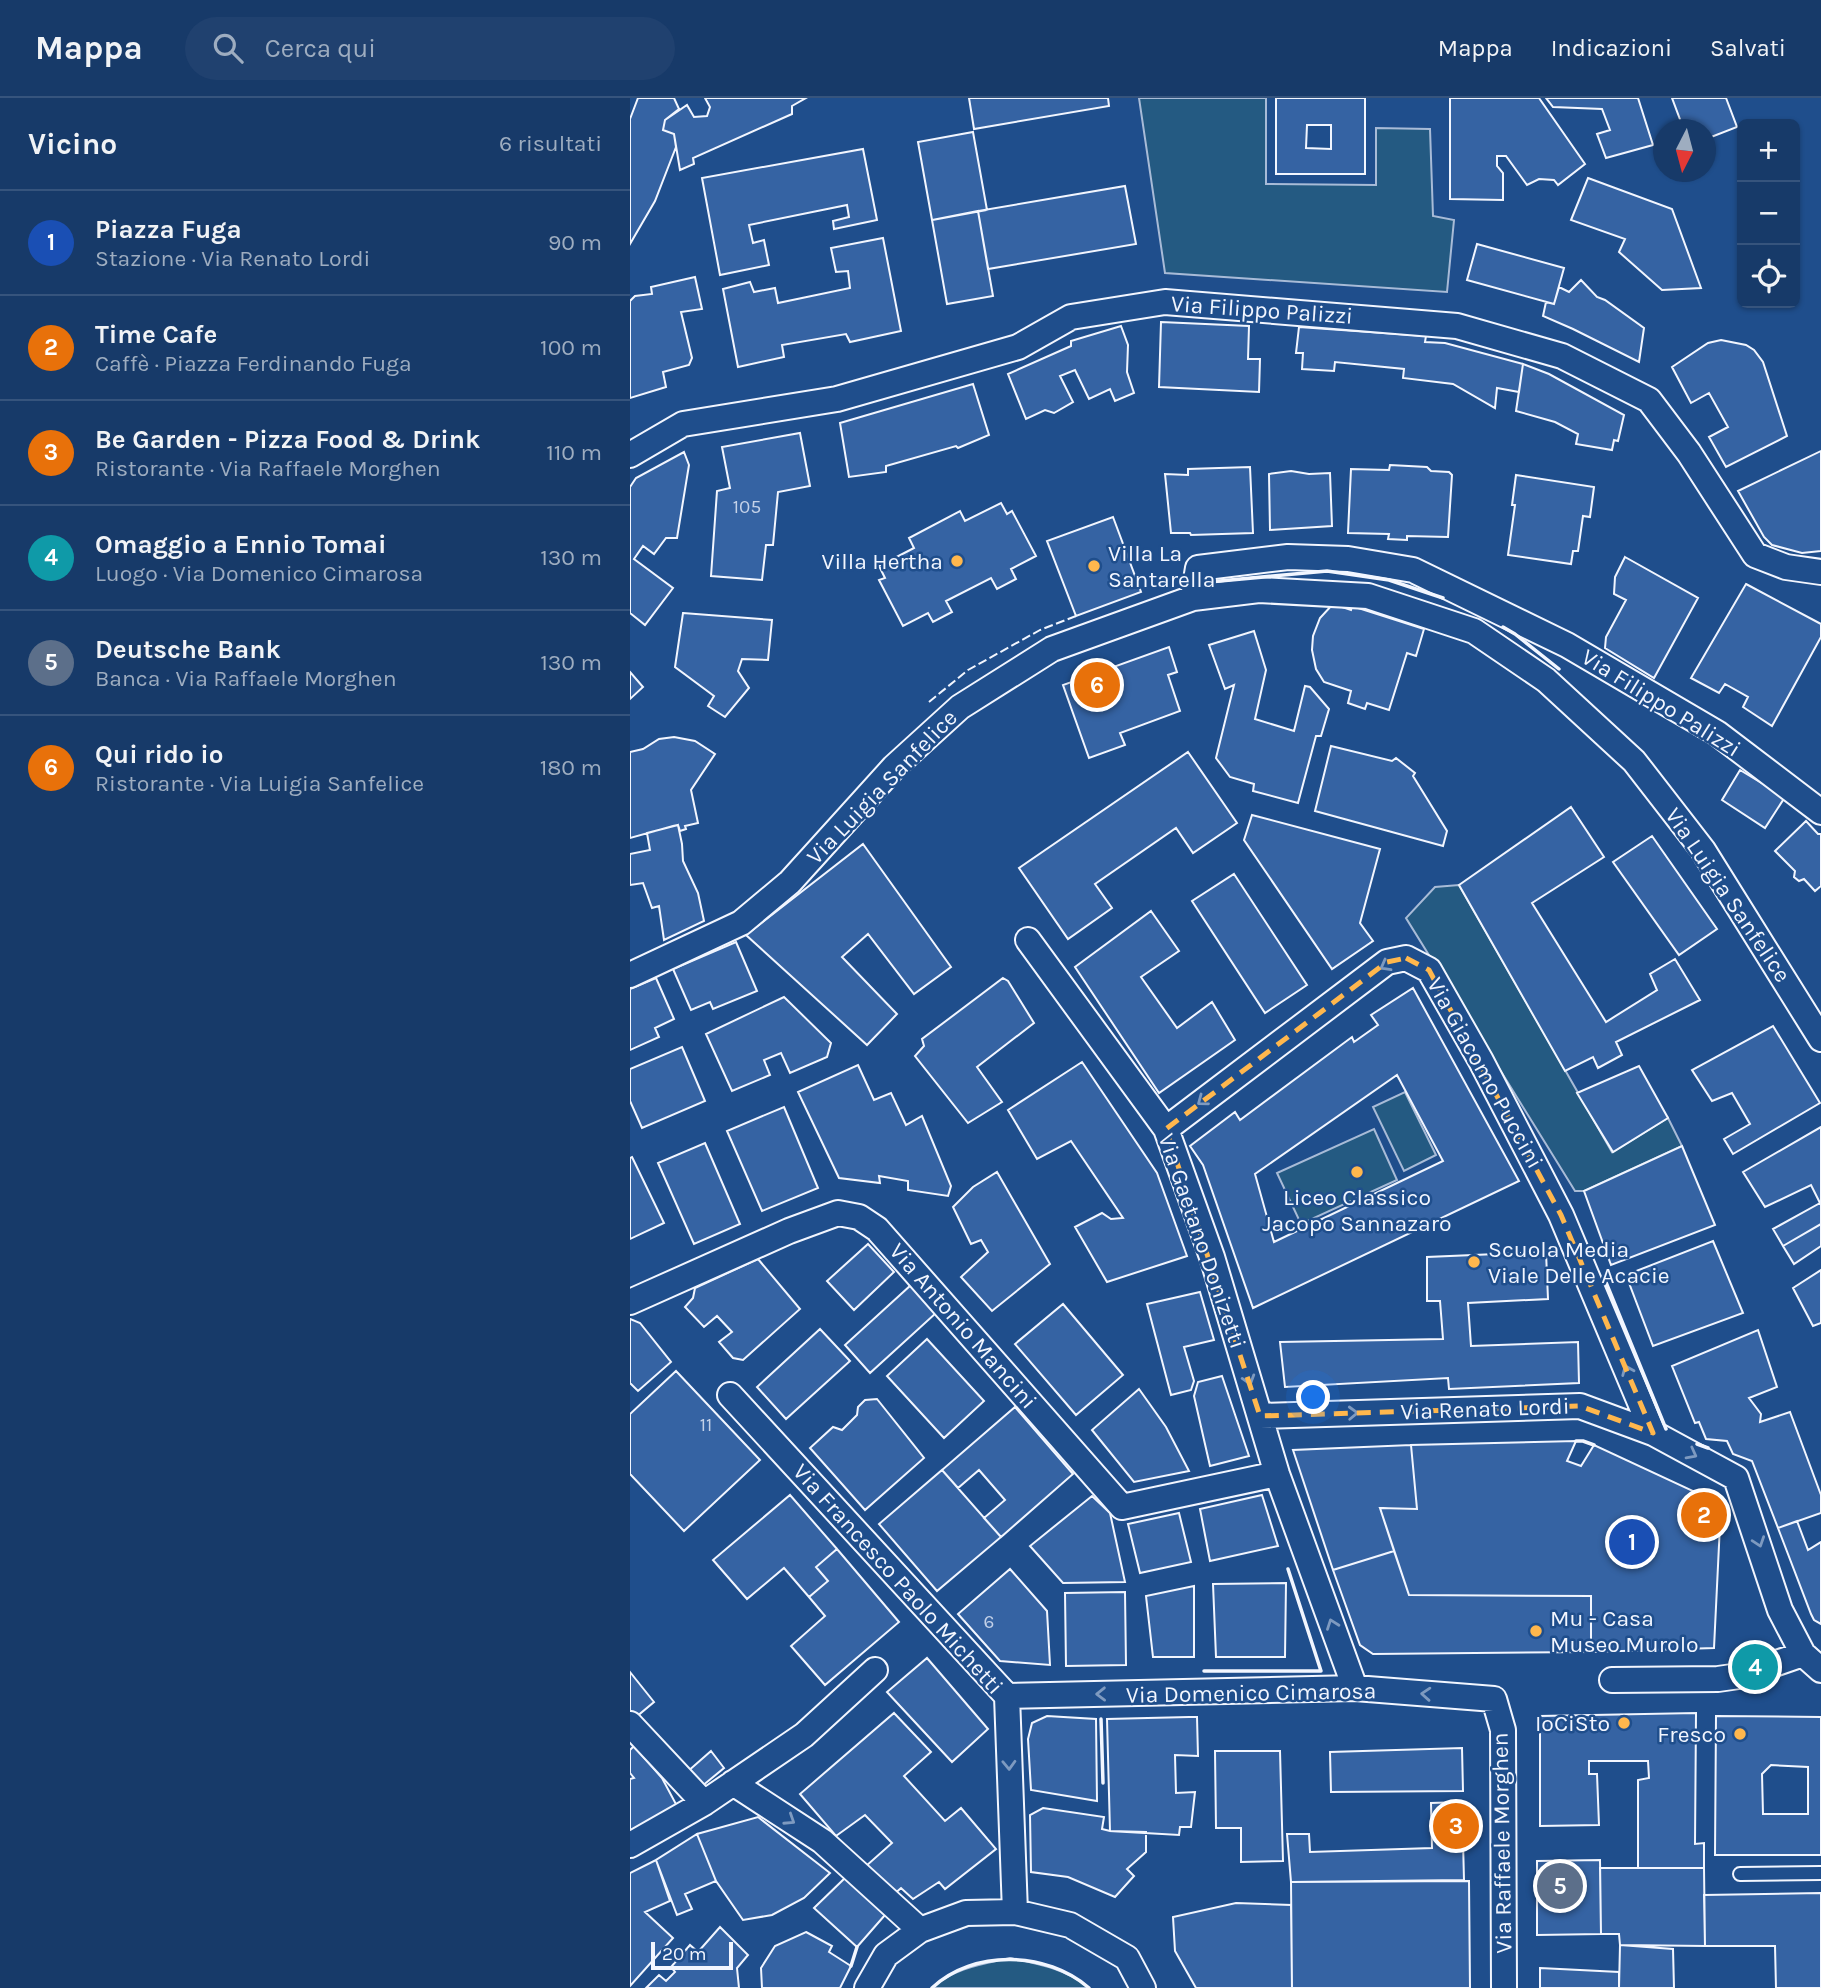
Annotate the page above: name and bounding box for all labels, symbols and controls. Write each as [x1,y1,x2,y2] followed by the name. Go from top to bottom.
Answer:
[185,17,675,80] search box
[35,29,143,67] text: Mappa
[209,29,247,67] icon: search
[265,33,376,64] text: Cerca qui
[1438,34,1513,62] text: Mappa
[1551,34,1672,62] text: Indicazioni
[1710,34,1786,62] text: Salvati
[1653,119,1716,182] north arrow
[1737,119,1800,308] map controls
[1737,119,1800,182] button: +
[28,126,117,162] text: Vicino
[499,130,602,157] text: 6 risultati
[1737,182,1800,245] button: −
[95,214,242,245] text: Piazza Fuga
[47,229,55,256] text: 1
[548,229,602,256] text: 90 m
[95,245,370,272] text: Stazione · Via Renato Lordi
[1737,245,1800,308] button: locate
[1170,290,1354,330] street label: Via Filippo Palizzi
[95,319,217,350] text: Time Cafe
[44,334,58,361] text: 2
[540,334,602,361] text: 100 m
[95,350,412,377] text: Caffè · Piazza Ferdinando Fuga
[95,424,480,455] text: Be Garden - Pizza Food & Drink
[44,439,58,466] text: 3
[546,439,602,466] text: 110 m
[95,455,441,482] text: Ristorante · Via Raffaele Morghen
[733,496,761,518] house number: 105
[95,529,387,560] text: Omaggio a Ennio Tomai
[1108,540,1215,593] place label: Villa La Santarella
[44,544,58,571] text: 4
[540,544,602,571] text: 130 m
[822,548,943,575] place label: Villa Hertha
[949,553,965,569] marker: Villa Hertha
[1086,558,1102,574] marker: Villa La Santarella
[95,560,423,587] text: Luogo · Via Domenico Cimarosa
[95,634,281,665] text: Deutsche Bank
[1577,643,1745,763] street label: Via Filippo Palizzi
[44,649,58,676] text: 5
[540,649,602,676] text: 130 m
[1074,659,1120,711] pin: 6
[95,665,397,692] text: Banca · Via Raffaele Morghen
[801,704,963,870] street label: Via Luigia Sanfelice
[95,739,223,770] text: Qui rido io
[44,754,58,781] text: 6
[540,754,602,781] text: 180 m
[95,770,424,797] text: Ristorante · Via Luigia Sanfelice
[1660,803,1796,987] street label: Via Luigia Sanfelice
[1379,958,1392,971] one-way arrow
[1421,973,1549,1173] street label: Via Giacomo Puccini
[1197,1093,1210,1106] one-way arrow
[1152,1130,1252,1352] street label: Via Gaetano Donizetti
[1349,1164,1365,1180] marker: Liceo Classico Jacopo Sannazaro
[1262,1184,1452,1237] place label: Liceo Classico Jacopo Sannazaro
[1488,1236,1670,1289] place label: Scuola Media Viale Delle Acacie
[884,1238,1042,1414] street label: Via Antonio Mancini
[1466,1254,1482,1270] marker: Scuola Media Viale Delle Acacie
[1621,1365,1635,1377] one-way arrow
[1241,1373,1256,1385] one-way arrow
[1296,1380,1330,1414] your location
[1400,1393,1570,1425] street label: Via Renato Lordi
[1348,1405,1358,1421] one-way arrow
[700,1414,712,1436] house number: 11
[1685,1446,1698,1460] one-way arrow
[787,1458,1009,1700] street label: Via Francesco Paolo Michetti
[1681,1489,1727,1541] pin: 2
[1609,1516,1655,1568] pin: 1
[1750,1535,1764,1547] one-way arrow
[1550,1605,1699,1658] place label: Mu - Casa Museo Murolo
[984,1611,994,1633] house number: 6
[1326,1619,1340,1631] one-way arrow
[1528,1623,1544,1639] marker: Mu - Casa Museo Murolo
[1732,1641,1778,1693] pin: 4
[1126,1677,1376,1709] street label: Via Domenico Cimarosa
[1095,1687,1106,1702] one-way arrow
[1420,1687,1431,1702] one-way arrow
[1535,1710,1610,1737] place label: IoCiSto
[1616,1715,1632,1731] marker: IoCiSto
[1657,1721,1726,1748] place label: Fresco
[1732,1726,1748,1742] marker: Fresco
[1487,1732,1517,1954] street label: Via Raffaele Morghen
[1002,1759,1017,1770] one-way arrow
[1433,1800,1479,1852] pin: 3
[782,1812,795,1825] one-way arrow
[1537,1860,1583,1912] pin: 5
[651,1939,733,1971] scale bar
[662,1943,707,1965] text: 20 m

